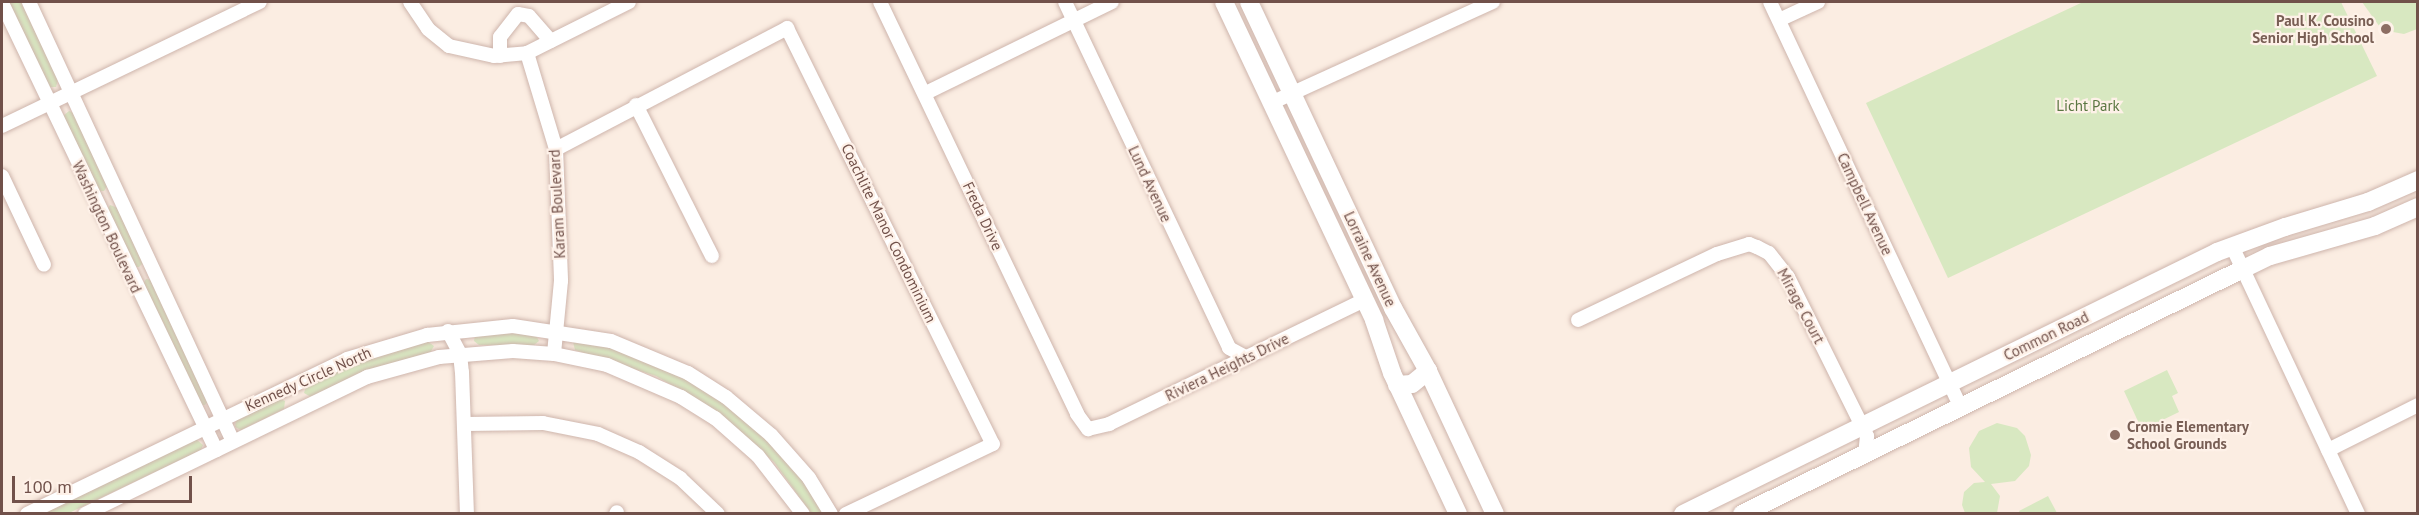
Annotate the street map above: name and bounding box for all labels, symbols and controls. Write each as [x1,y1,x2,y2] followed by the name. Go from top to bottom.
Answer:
[2252,11,2374,46] place label: Paul K. Cousino Senior High School
[2379,22,2393,36] marker: Paul K. Cousino Senior High School
[2056,97,2120,115] park label: Licht Park
[838,140,940,326] street label: Coachlite Manor Condominium
[1124,143,1176,225] street label: Lund Avenue
[545,149,569,259] street label: Karam Boulevard
[1833,150,1897,258] street label: Campbell Avenue
[68,158,146,296] street label: Washington Boulevard
[959,179,1007,253] street label: Freda Drive
[1340,208,1400,310] street label: Lorraine Avenue
[1774,265,1828,347] street label: Mirage Court
[2001,308,2091,364] street label: Common Road
[1162,329,1292,405] street label: Riviera Heights Drive
[242,343,374,415] street label: Kennedy Circle North
[2127,417,2249,452] place label: Cromie Elementary School Grounds
[2108,428,2122,442] marker: Cromie Elementary School Grounds
[15,464,195,502] scale bar
[23,475,72,498] text: 100 m

